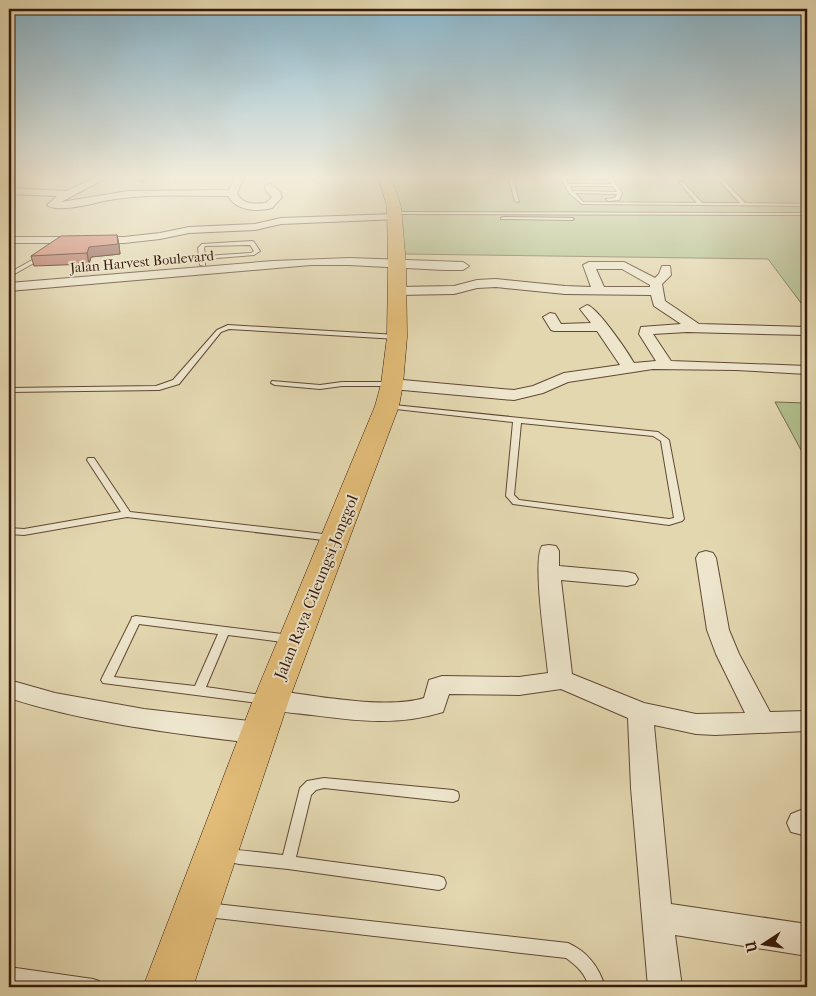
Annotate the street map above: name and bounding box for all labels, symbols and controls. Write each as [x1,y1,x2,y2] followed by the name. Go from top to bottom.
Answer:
[68,247,215,277] street label: Jalan Harvest Boulevard
[269,491,362,684] street label: Jalan Raya Cileungsi-Jonggol
[738,918,788,968] north arrow
[742,939,761,955] text: U

